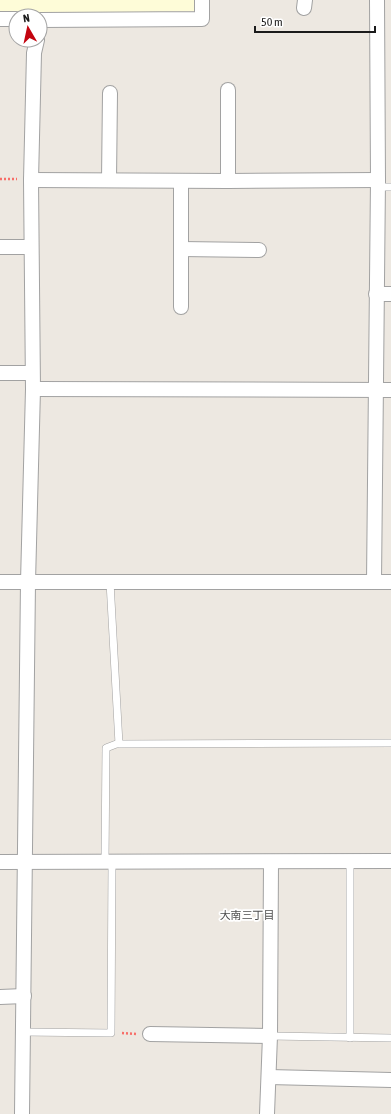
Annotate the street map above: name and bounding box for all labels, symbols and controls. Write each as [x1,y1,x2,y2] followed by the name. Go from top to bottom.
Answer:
[8,8,48,48] north arrow
[255,8,375,34] scale bar
[22,12,31,25] text: N
[261,15,283,29] text: 50 m
[220,909,275,921] district label: 大南三丁目

